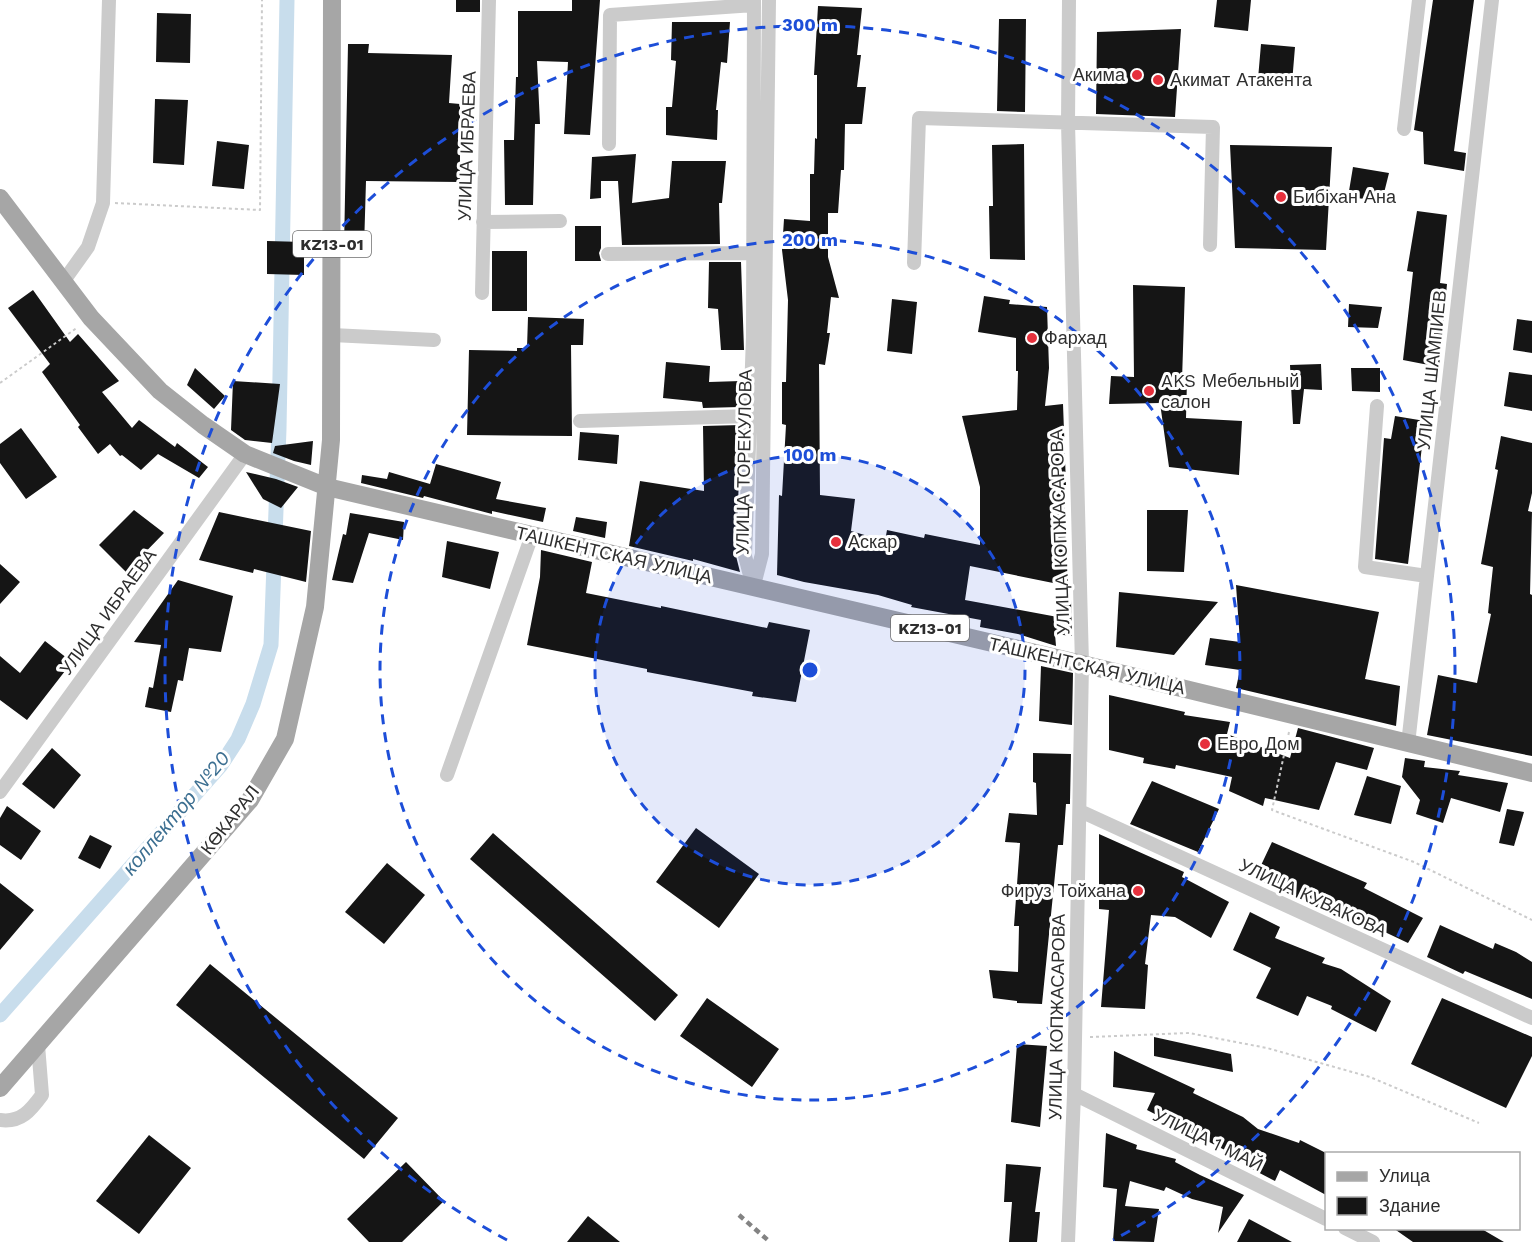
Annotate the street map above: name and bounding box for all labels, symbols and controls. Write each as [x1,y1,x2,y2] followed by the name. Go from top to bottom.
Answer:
[782,14,838,35] text: 300 m
[1073,64,1126,85] place label: Акима
[1130,68,1144,82] marker: Акима
[1170,69,1313,90] place label: Акимат Атакента
[453,71,480,221] street label: УЛИЦА ИБРАЕВА
[1151,73,1165,87] marker: Акимат Атакента
[1293,186,1397,207] place label: Бибіхан Ана
[1274,190,1288,204] marker: Бибіхан Ана
[782,229,838,250] text: 200 m
[293,231,371,257] road number: KZ13-01
[1413,289,1450,451] street label: УЛИЦА ШАМПИЕВ
[1044,327,1107,348] place label: Фархад
[1025,331,1039,345] marker: Фархад
[731,369,756,555] street label: УЛИЦА ТОРЕКУЛОВА
[1161,370,1299,412] place label: AKS Мебельный салон
[1142,384,1156,398] marker: AKS Мебельный салон
[1045,429,1074,635] street label: УЛИЦА КОПЖАСАРОВА
[783,444,837,465] text: 100 m
[514,522,714,587] street label: ТАШКЕНТСКАЯ УЛИЦА
[848,531,897,552] place label: Аскар
[829,535,843,549] marker: Аскар
[55,545,160,679] street label: УЛИЦА ИБРАЕВА
[891,615,969,641] road number: KZ13-01
[987,633,1187,698] street label: ТАШКЕНТСКАЯ УЛИЦА
[800,660,820,680] centre of rings
[1217,733,1300,754] place label: Евро Дом
[1198,737,1212,751] marker: Евро Дом
[117,746,235,880] water label: коллектор №20
[196,781,263,858] street label: КӨКАРАЛ
[1236,854,1390,941] street label: УЛИЦА КУВАКОВА
[1001,880,1127,901] place label: Фируз Тойхана
[1131,884,1145,898] marker: Фируз Тойхана
[1044,914,1069,1120] street label: УЛИЦА КОПЖАСАРОВА
[1150,1104,1267,1175] street label: УЛИЦА 1 МАЙ
[1325,1152,1520,1230] legend
[1379,1165,1431,1186] text: Улица
[1379,1195,1440,1216] text: Здание

